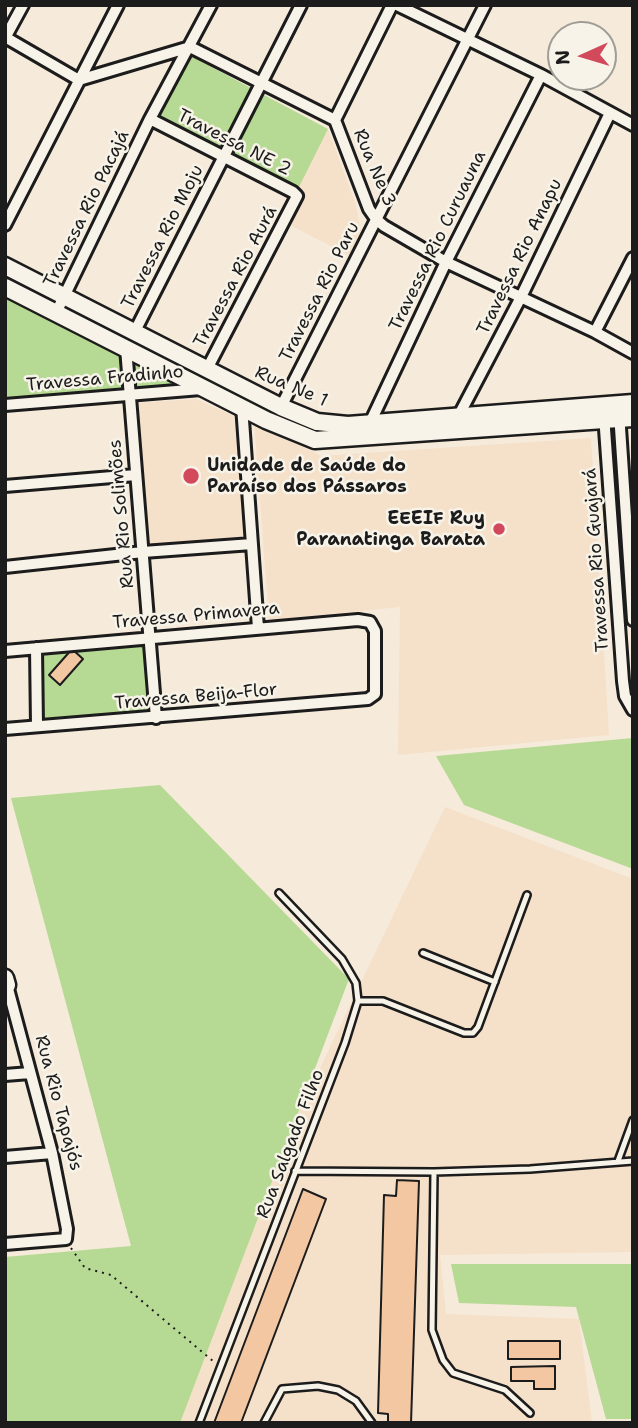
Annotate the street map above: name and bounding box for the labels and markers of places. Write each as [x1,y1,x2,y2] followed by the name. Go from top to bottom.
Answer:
[207,455,407,498] place label: Unidade de Saúde do Paraíso dos Pássaros
[181,466,201,486] marker: Unidade de Saúde do Paraíso dos Pássaros
[296,508,485,550] place label: EEEIF Ruy Paranatinga Barata
[491,521,507,537] marker: EEEIF Ruy Paranatinga Barata

